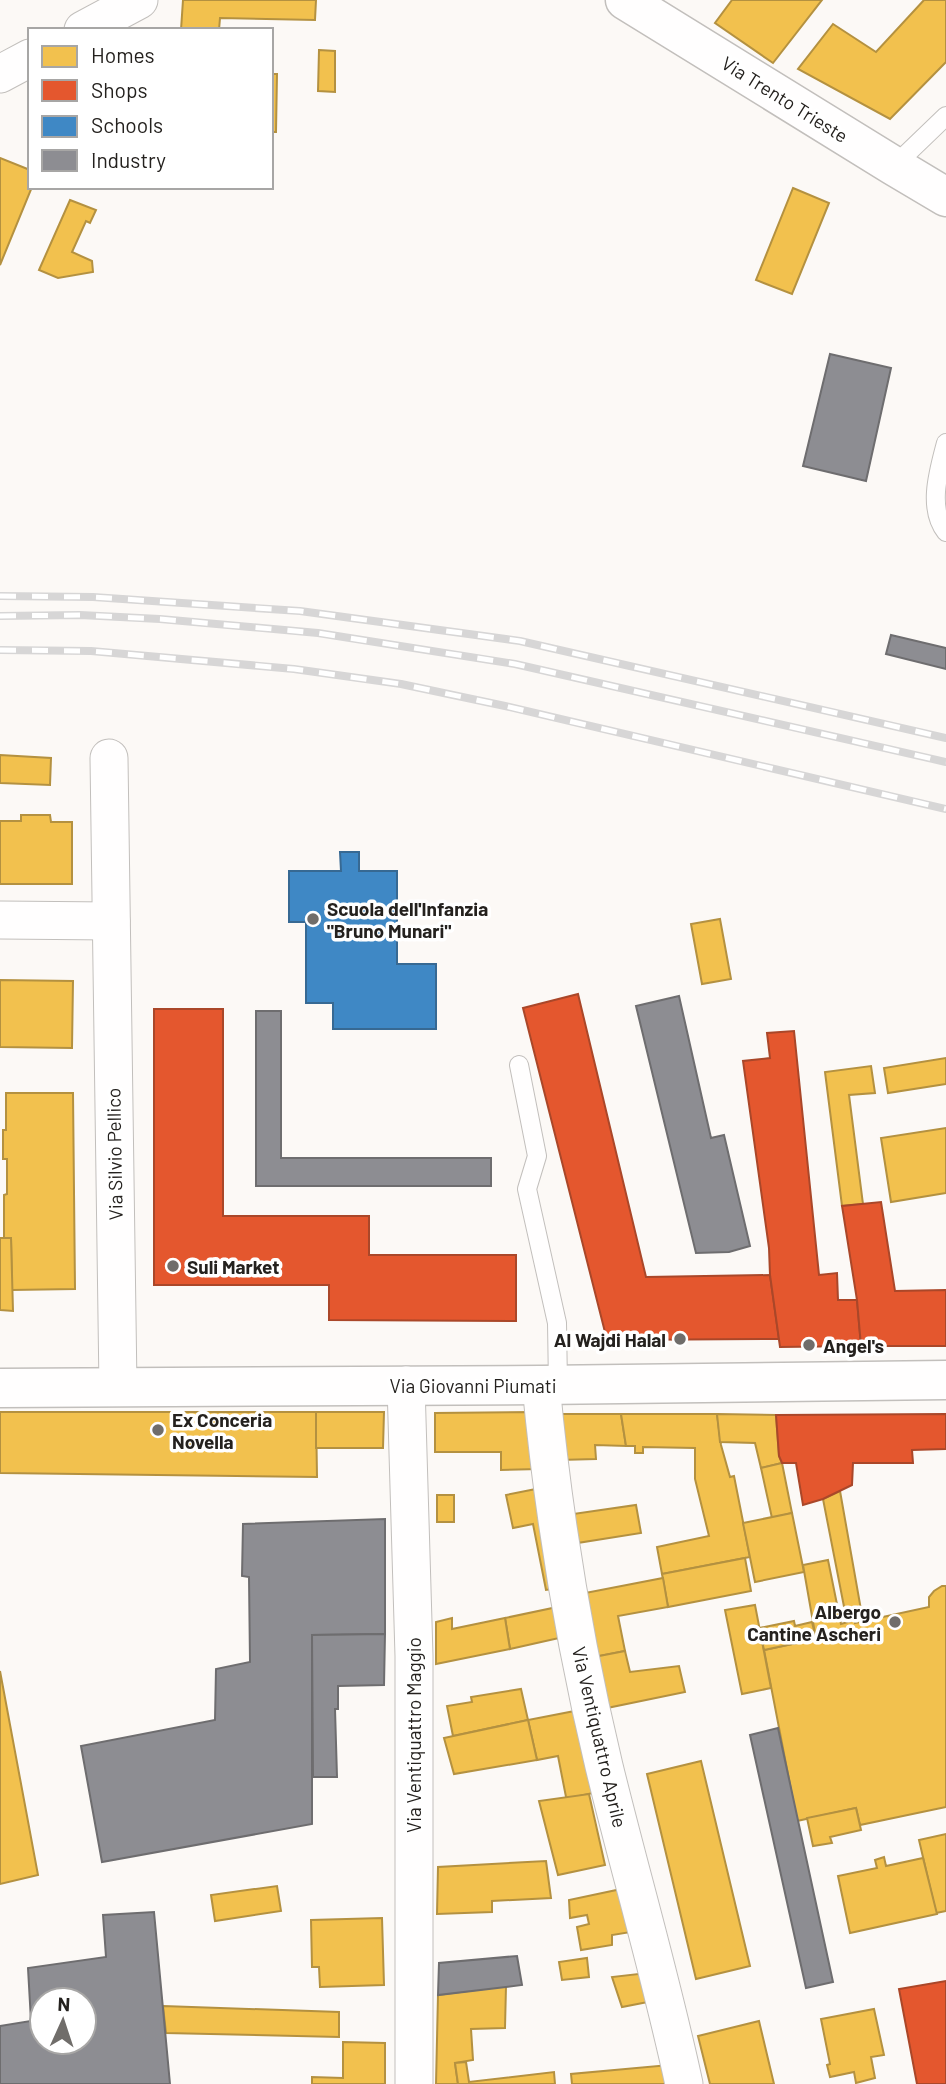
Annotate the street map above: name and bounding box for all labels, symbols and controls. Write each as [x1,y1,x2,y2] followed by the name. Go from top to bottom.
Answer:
[28,28,273,189] legend
[91,42,155,67] text: Homes
[718,51,852,147] street label: Via Trento Trieste
[91,77,148,102] text: Shops
[91,112,163,137] text: Schools
[91,147,166,172] text: Industry
[327,897,488,942] place label: Scuola dell'Infanzia "Bruno Munari"
[305,911,321,927] marker: Scuola dell'Infanzia "Bruno Munari"
[101,1087,127,1221] street label: Via Silvio Pellico
[187,1255,279,1278] place label: Suli Market
[165,1258,181,1274] marker: Suli Market
[554,1328,666,1351] place label: Al Wajdi Halal
[672,1331,688,1347] marker: Al Wajdi Halal
[823,1334,884,1357] place label: Angel's
[801,1337,817,1353] marker: Angel's
[389,1374,557,1397] street label: Via Giovanni Piumati
[172,1408,272,1453] place label: Ex Conceria Novella
[150,1422,166,1438] marker: Ex Conceria Novella
[747,1600,881,1645] place label: Albergo Cantine Ascheri
[887,1614,903,1630] marker: Albergo Cantine Ascheri
[402,1637,425,1833] street label: Via Ventiquattro Maggio
[568,1644,632,1830] street label: Via Ventiquattro Aprile
[28,1986,98,2056] north arrow
[57,1992,71,2015] text: N

